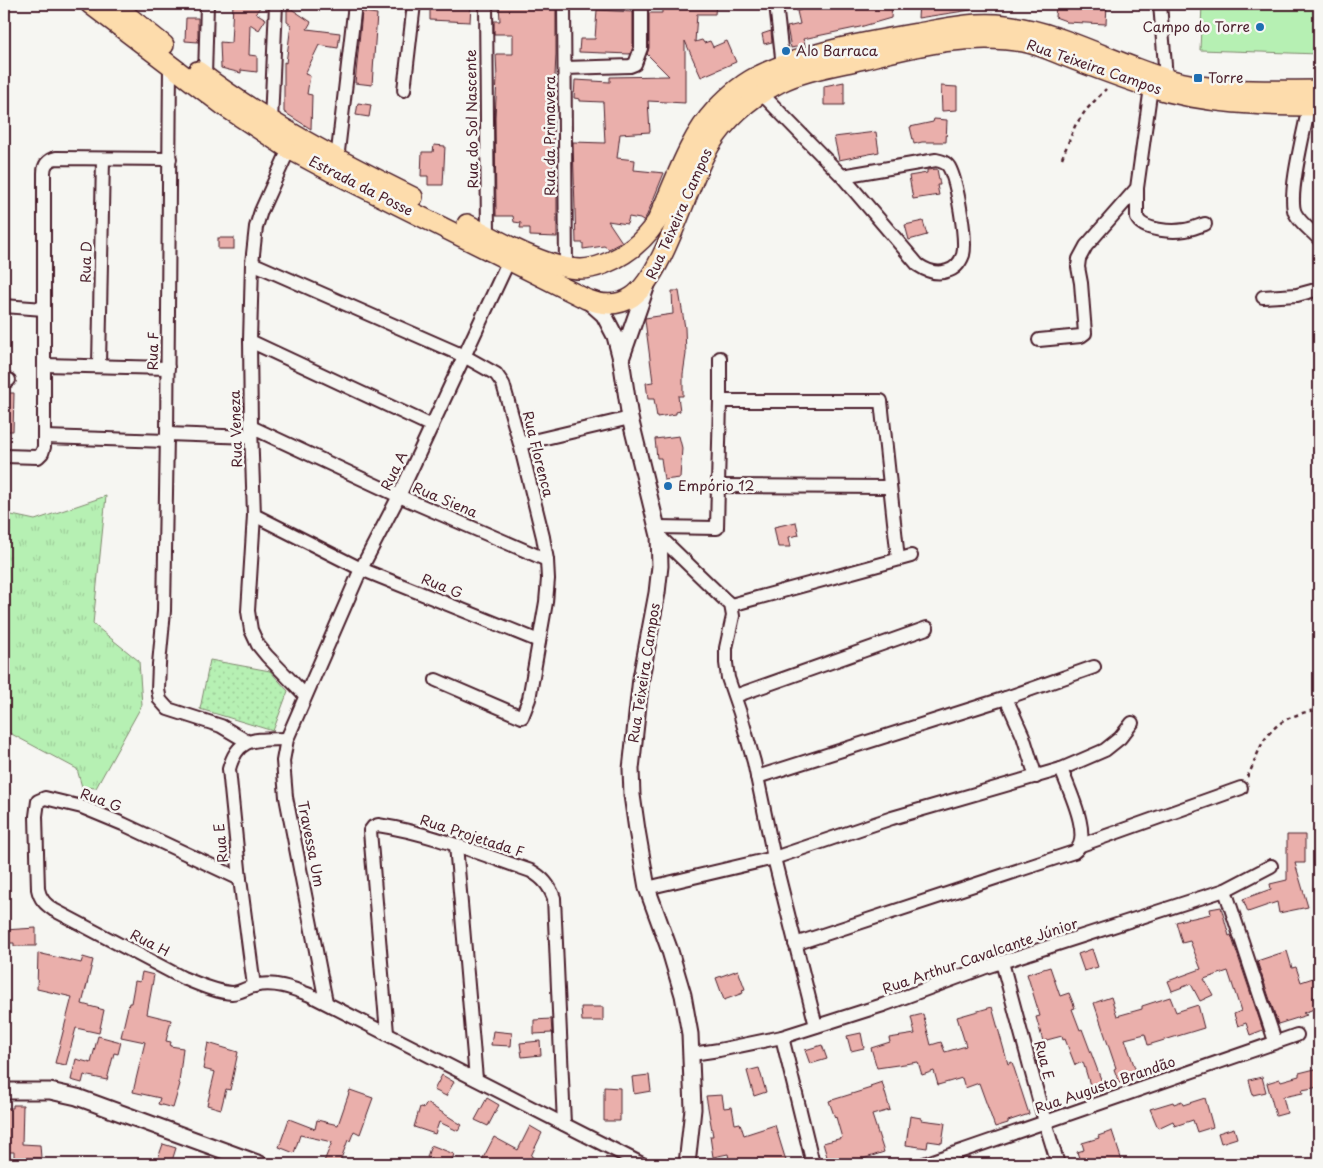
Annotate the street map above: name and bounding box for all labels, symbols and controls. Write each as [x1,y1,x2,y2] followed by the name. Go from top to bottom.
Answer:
[1143,16,1250,37] place label: Campo do Torre
[1254,21,1266,33] marker: Campo do Torre
[1024,34,1164,99] street label: Rua Teixeira Campos
[796,40,879,61] place label: Alo Barraca
[780,45,792,57] marker: Alo Barraca
[460,49,483,189] street label: Rua do Sol Nascente
[1208,67,1243,88] place label: Torre
[1192,72,1204,84] marker: Torre
[539,75,560,196] street label: Rua da Primavera
[640,145,717,283] street label: Rua Teixeira Campos
[305,150,417,221] street label: Estrada da Posse
[75,241,96,283] street label: Rua D
[142,331,163,371] street label: Rua F
[224,390,247,468] street label: Rua Veneza
[518,409,559,499] street label: Rua Florenca
[375,447,412,494] street label: Rua A
[678,475,754,496] place label: Empório 12
[410,476,481,523] street label: Rua Siena
[662,480,674,492] marker: Empório 12
[418,568,466,603] street label: Rua G
[622,601,665,744] street label: Rua Teixeira Campos
[78,782,125,817] street label: Rua G
[293,799,330,889] street label: Travessa Um
[417,809,527,862] street label: Rua Projetada F
[208,822,233,864] street label: Rua E
[879,912,1081,999] street label: Rua Arthur Cavalcante Júnior
[127,924,174,961] street label: Rua H
[1029,1038,1060,1082] street label: Rua E
[1032,1051,1178,1118] street label: Rua Augusto Brandão

